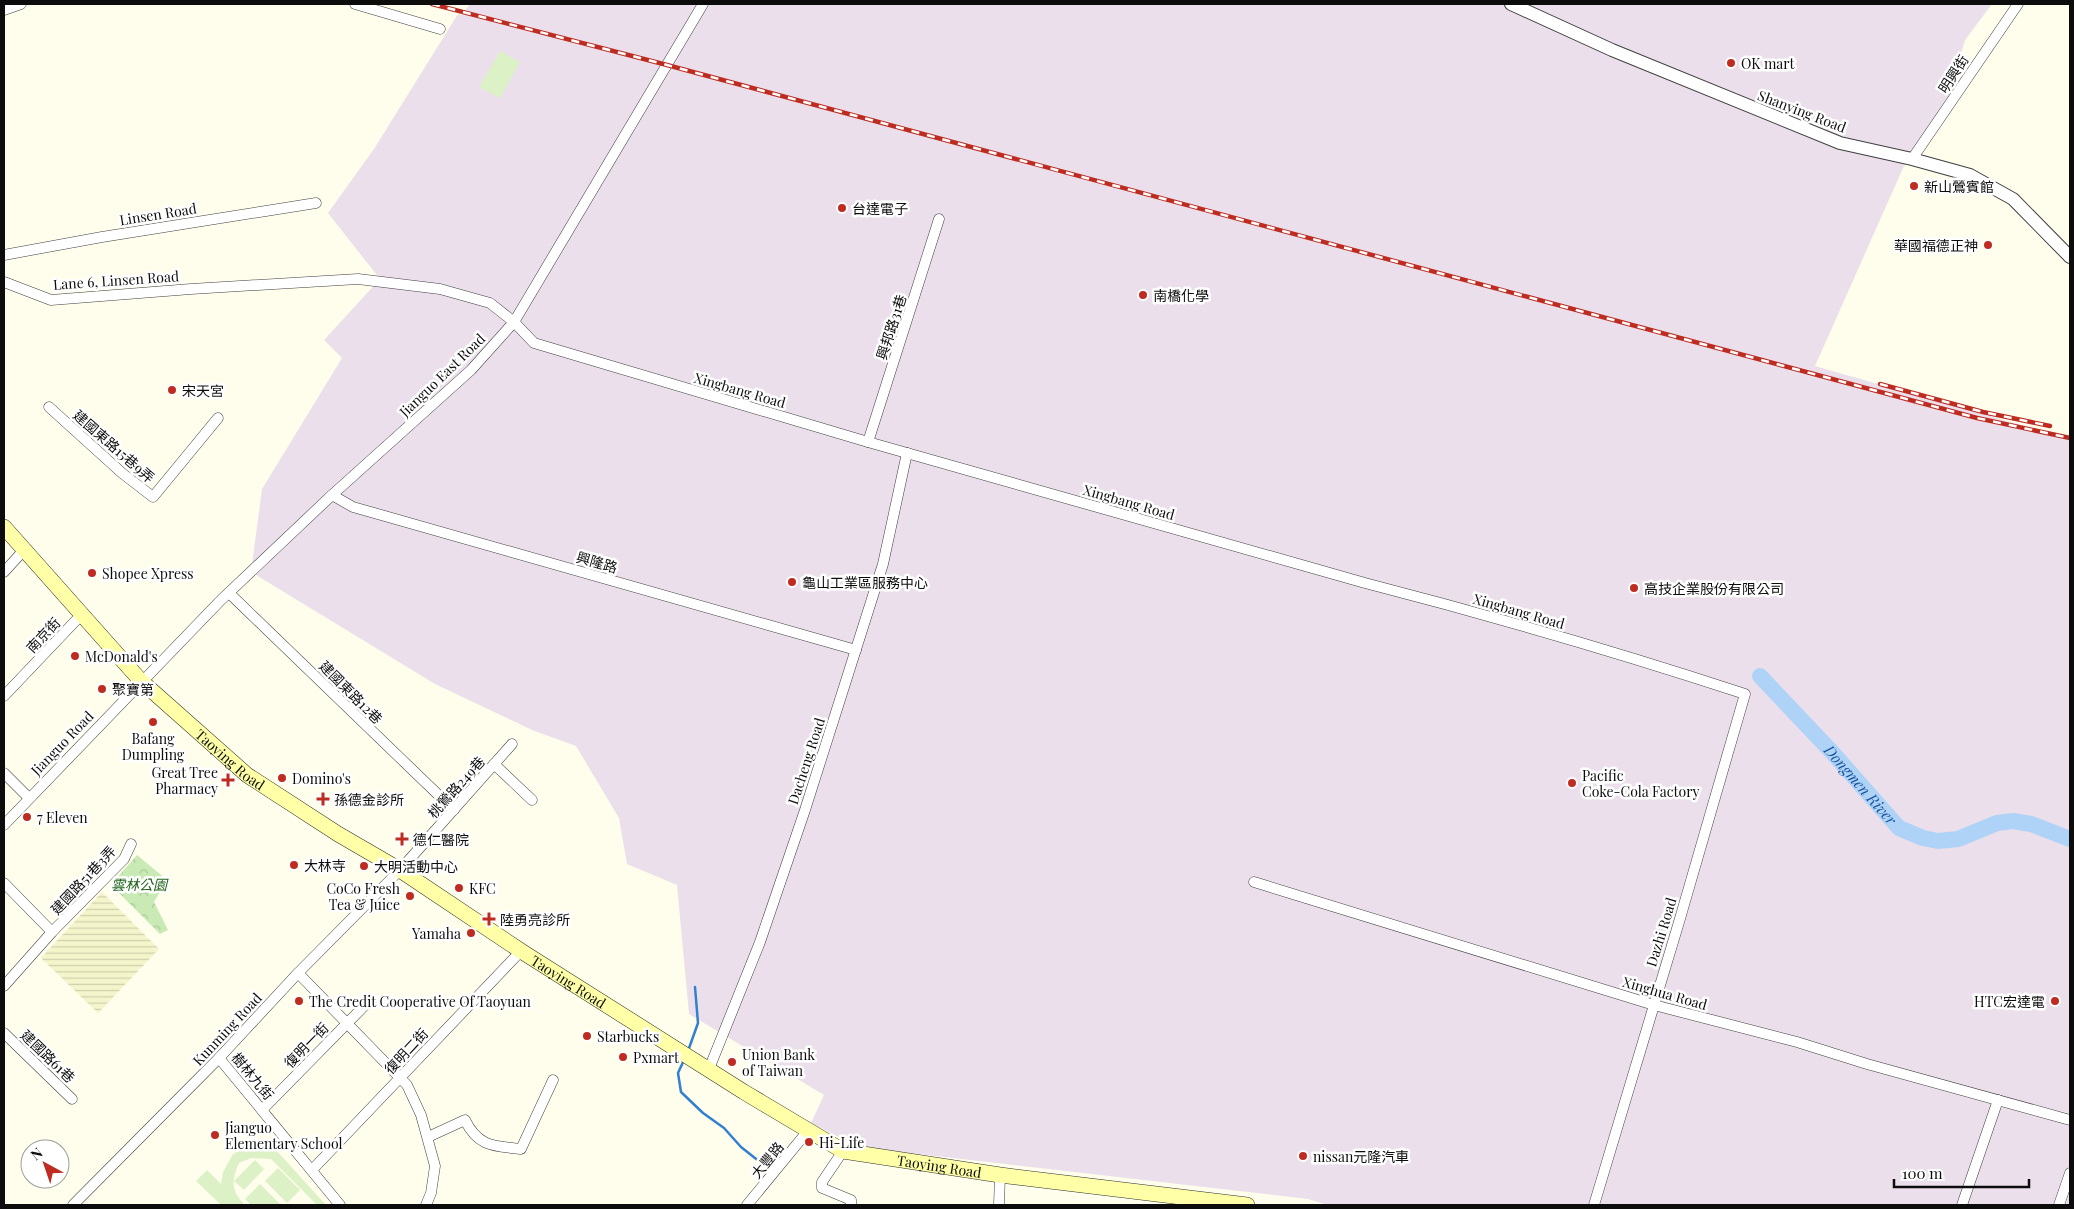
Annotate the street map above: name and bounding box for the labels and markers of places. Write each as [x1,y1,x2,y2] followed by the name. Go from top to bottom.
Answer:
[1741,54,1796,73] place label: OK mart
[1725,57,1737,69] marker: OK mart
[1924,177,1994,196] place label: 新山鶯賓館
[1908,180,1920,192] marker: 新山鶯賓館
[852,199,908,218] place label: 台達電子
[836,202,848,214] marker: 台達電子
[1894,236,1978,255] place label: 華國福德正神
[1982,239,1994,251] marker: 華國福德正神
[1153,286,1209,305] place label: 南橋化學
[1137,289,1149,301] marker: 南橋化學
[182,381,224,400] place label: 宋天宮
[166,384,178,396] marker: 宋天宮
[102,564,194,583] place label: Shopee Xpress
[86,567,98,579] marker: Shopee Xpress
[802,573,928,592] place label: 龜山工業區服務中心
[786,576,798,588] marker: 龜山工業區服務中心
[1644,579,1784,598] place label: 高技企業股份有限公司
[1628,582,1640,594] marker: 高技企業股份有限公司
[85,647,158,666] place label: McDonald's
[69,650,81,662] marker: McDonald's
[112,680,154,699] place label: 聚寶第
[96,683,108,695] marker: 聚寶第
[147,716,159,728] marker: Bafang Dumpling
[122,729,185,764] place label: Bafang Dumpling
[151,763,218,798] place label: Great Tree Pharmacy
[1582,766,1699,801] place label: Pacific Coke-Cola Factory
[292,769,351,788] place label: Domino's
[276,772,288,784] marker: Domino's
[222,774,234,786] marker: Great Tree Pharmacy
[1566,777,1578,789] marker: Pacific Coke-Cola Factory
[334,790,404,809] place label: 孫德金診所
[316,792,330,806] marker: 孫德金診所
[37,808,88,827] place label: 7 Eleven
[21,811,33,823] marker: 7 Eleven
[413,830,469,849] place label: 德仁醫院
[395,832,409,846] marker: 德仁醫院
[304,856,346,875] place label: 大林寺
[374,857,458,876] place label: 大明活動中心
[288,859,300,871] marker: 大林寺
[358,860,370,872] marker: 大明活動中心
[326,879,401,914] place label: CoCo Fresh Tea & Juice
[469,879,496,898] place label: KFC
[453,882,465,894] marker: KFC
[404,890,416,902] marker: CoCo Fresh Tea & Juice
[500,910,570,929] place label: 陸勇亮診所
[482,912,496,926] marker: 陸勇亮診所
[411,924,461,943] place label: Yamaha
[465,927,477,939] marker: Yamaha
[309,992,531,1011] place label: The Credit Cooperative Of Taoyuan
[1974,992,2045,1011] place label: HTC宏達電
[293,995,305,1007] marker: The Credit Cooperative Of Taoyuan
[2049,995,2061,1007] marker: HTC宏達電
[597,1027,659,1046] place label: Starbucks
[581,1030,593,1042] marker: Starbucks
[742,1045,815,1080] place label: Union Bank of Taiwan
[633,1048,680,1067] place label: Pxmart
[617,1051,629,1063] marker: Pxmart
[726,1056,738,1068] marker: Union Bank of Taiwan
[224,1118,343,1153] place label: Jianguo Elementary School
[209,1129,221,1141] marker: Jianguo Elementary School
[819,1133,864,1152] place label: Hi-Life
[803,1136,815,1148] marker: Hi-Life
[1313,1147,1409,1166] place label: nissan元隆汽車
[1297,1150,1309,1162] marker: nissan元隆汽車

